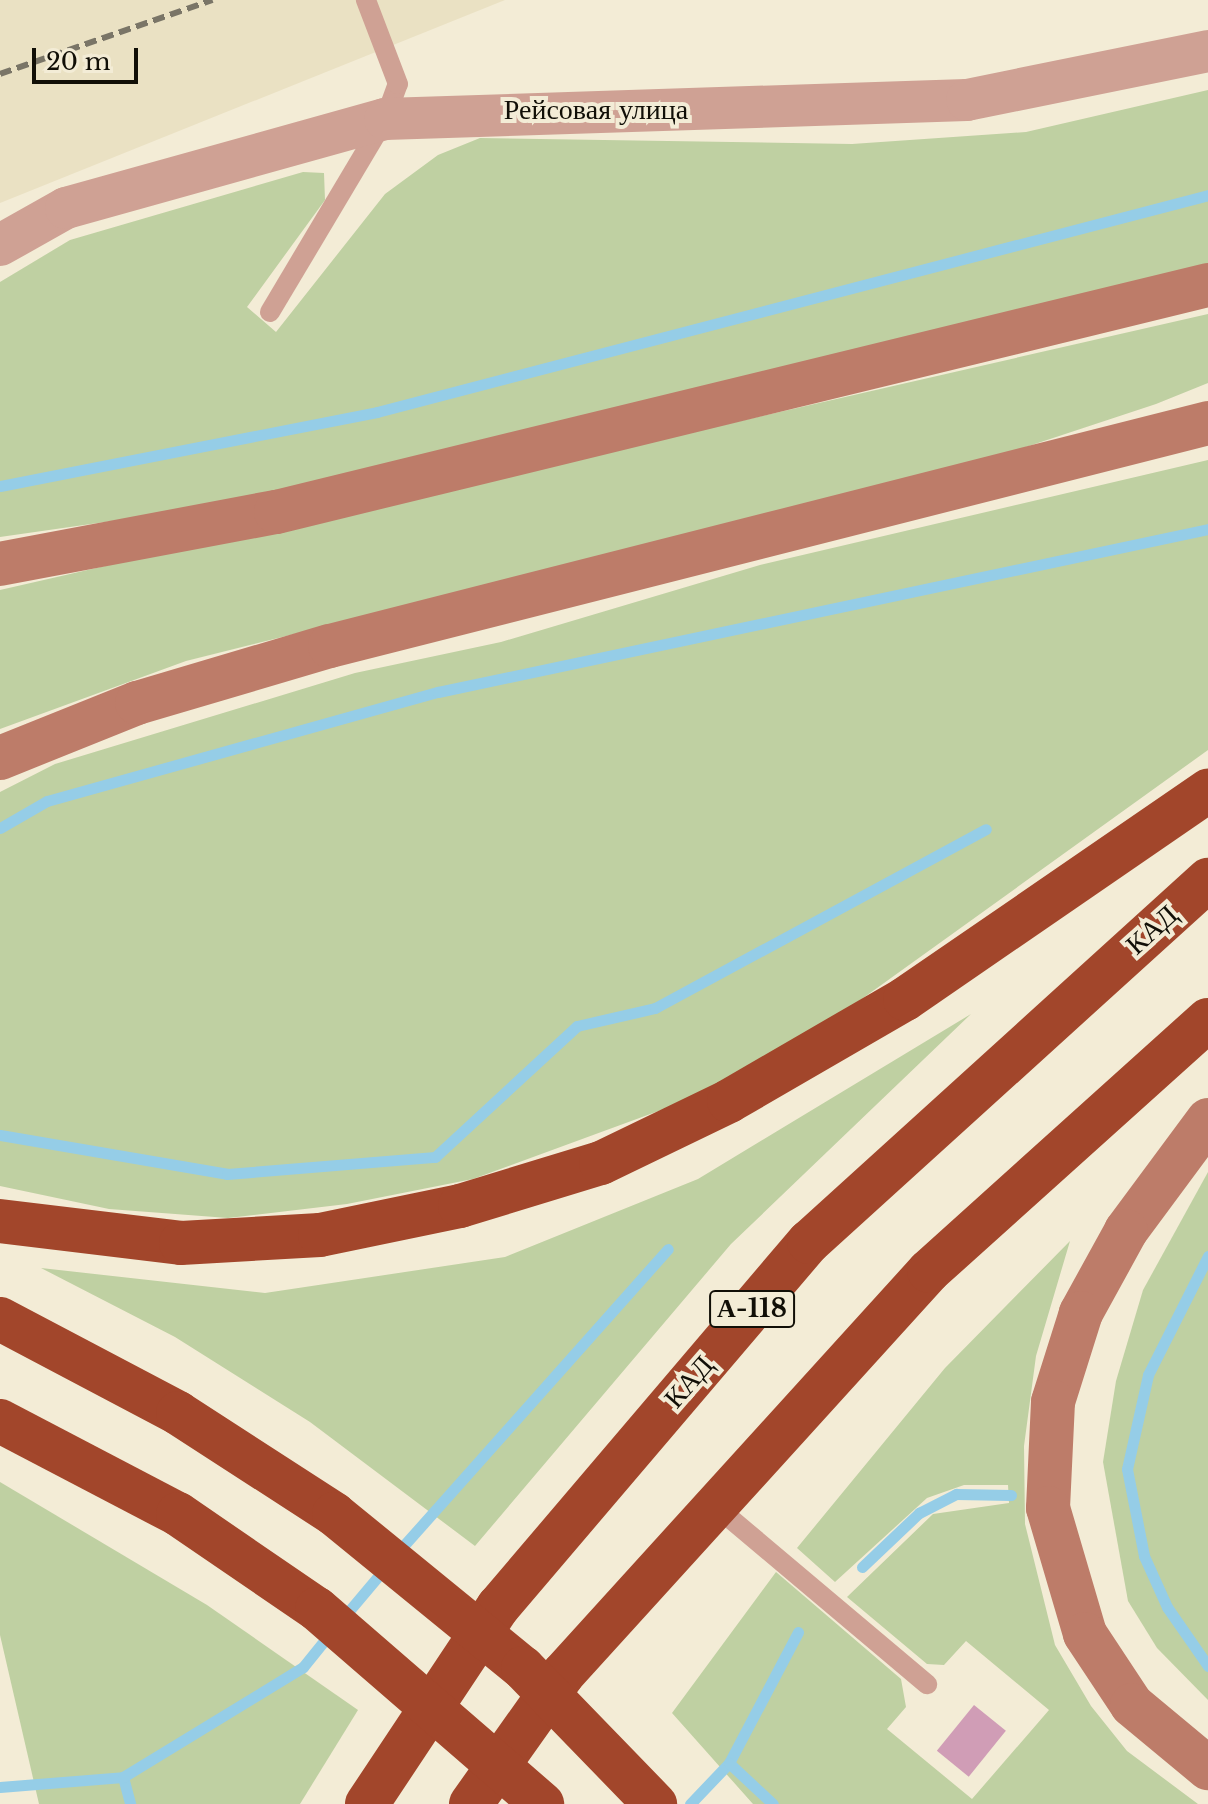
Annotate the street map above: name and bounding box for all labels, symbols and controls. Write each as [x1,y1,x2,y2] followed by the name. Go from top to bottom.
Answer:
[36,32,142,82] scale bar
[46,47,111,76] text: 20 m
[504,93,688,127] street label: Рейсовая улица
[1119,898,1185,962] street label: КАД
[708,1287,796,1331] road number: А-118
[657,1349,721,1415] street label: КАД

